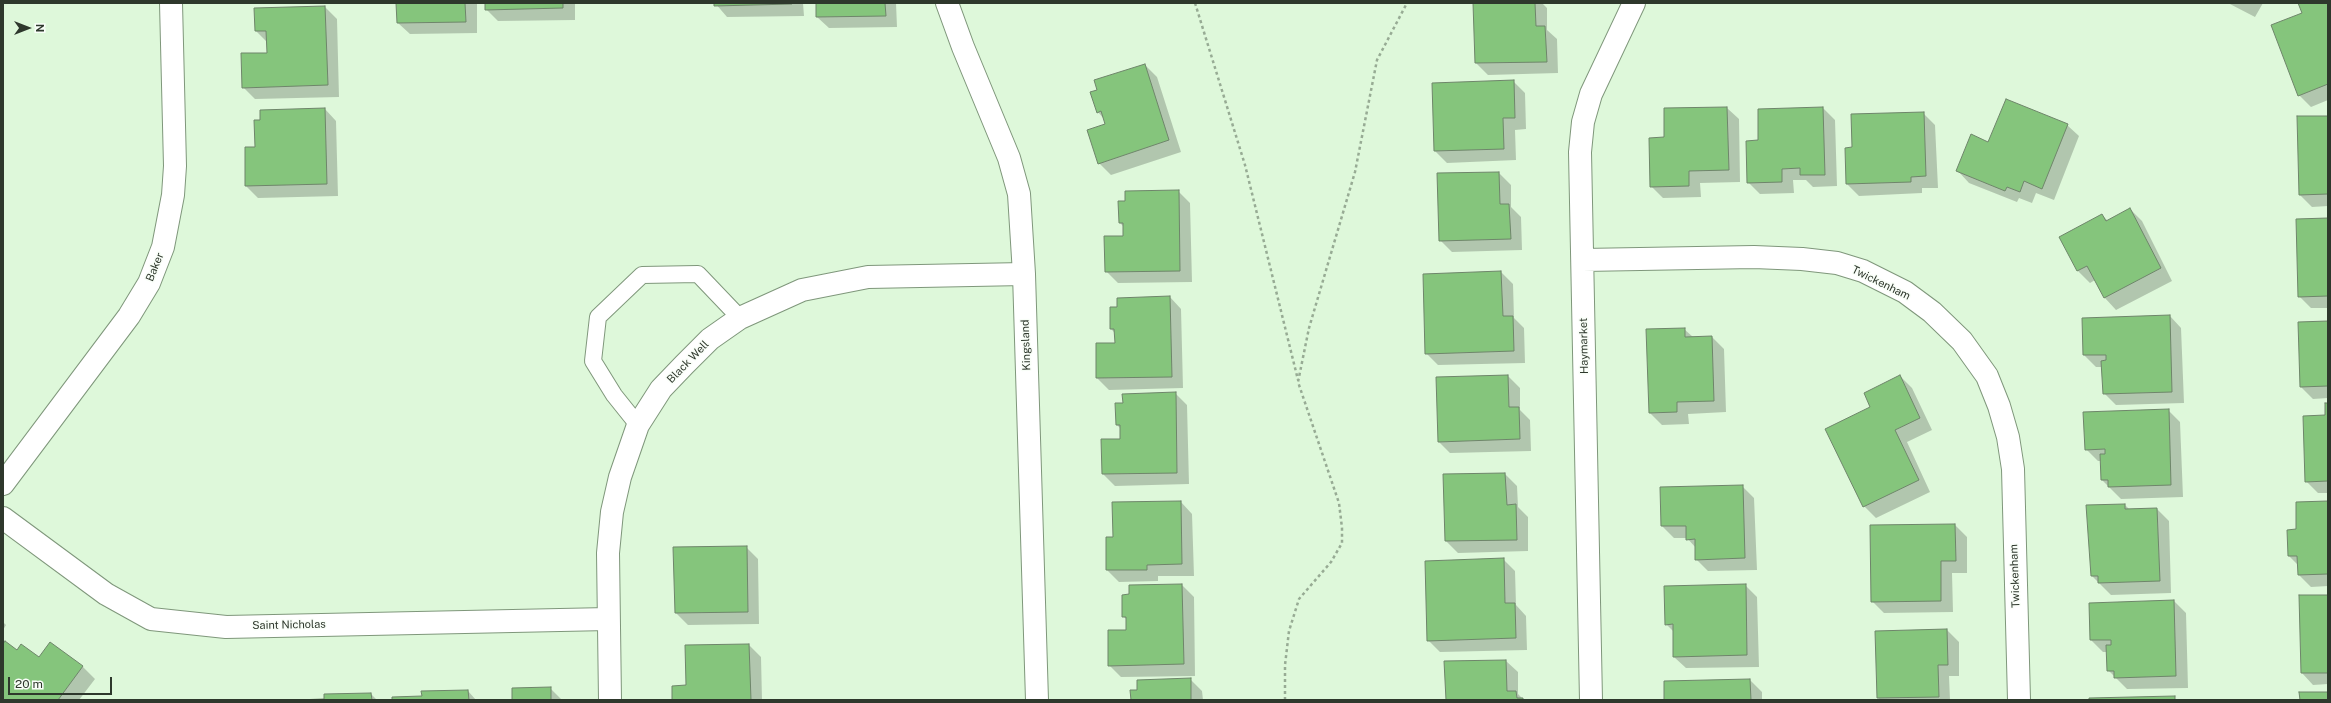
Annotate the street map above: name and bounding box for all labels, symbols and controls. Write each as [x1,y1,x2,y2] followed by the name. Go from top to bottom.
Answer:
[8,8,48,48] north arrow
[34,24,46,32] text: N
[143,251,167,283] street label: Baker
[1849,263,1913,303] street label: Twickenham
[1577,318,1591,374] street label: Haymarket
[1019,319,1033,371] street label: Kingsland
[664,338,712,386] street label: Black Well
[2007,544,2023,608] street label: Twickenham
[252,618,326,632] street label: Saint Nicholas
[10,669,114,695] scale bar
[15,677,43,691] text: 20 m

